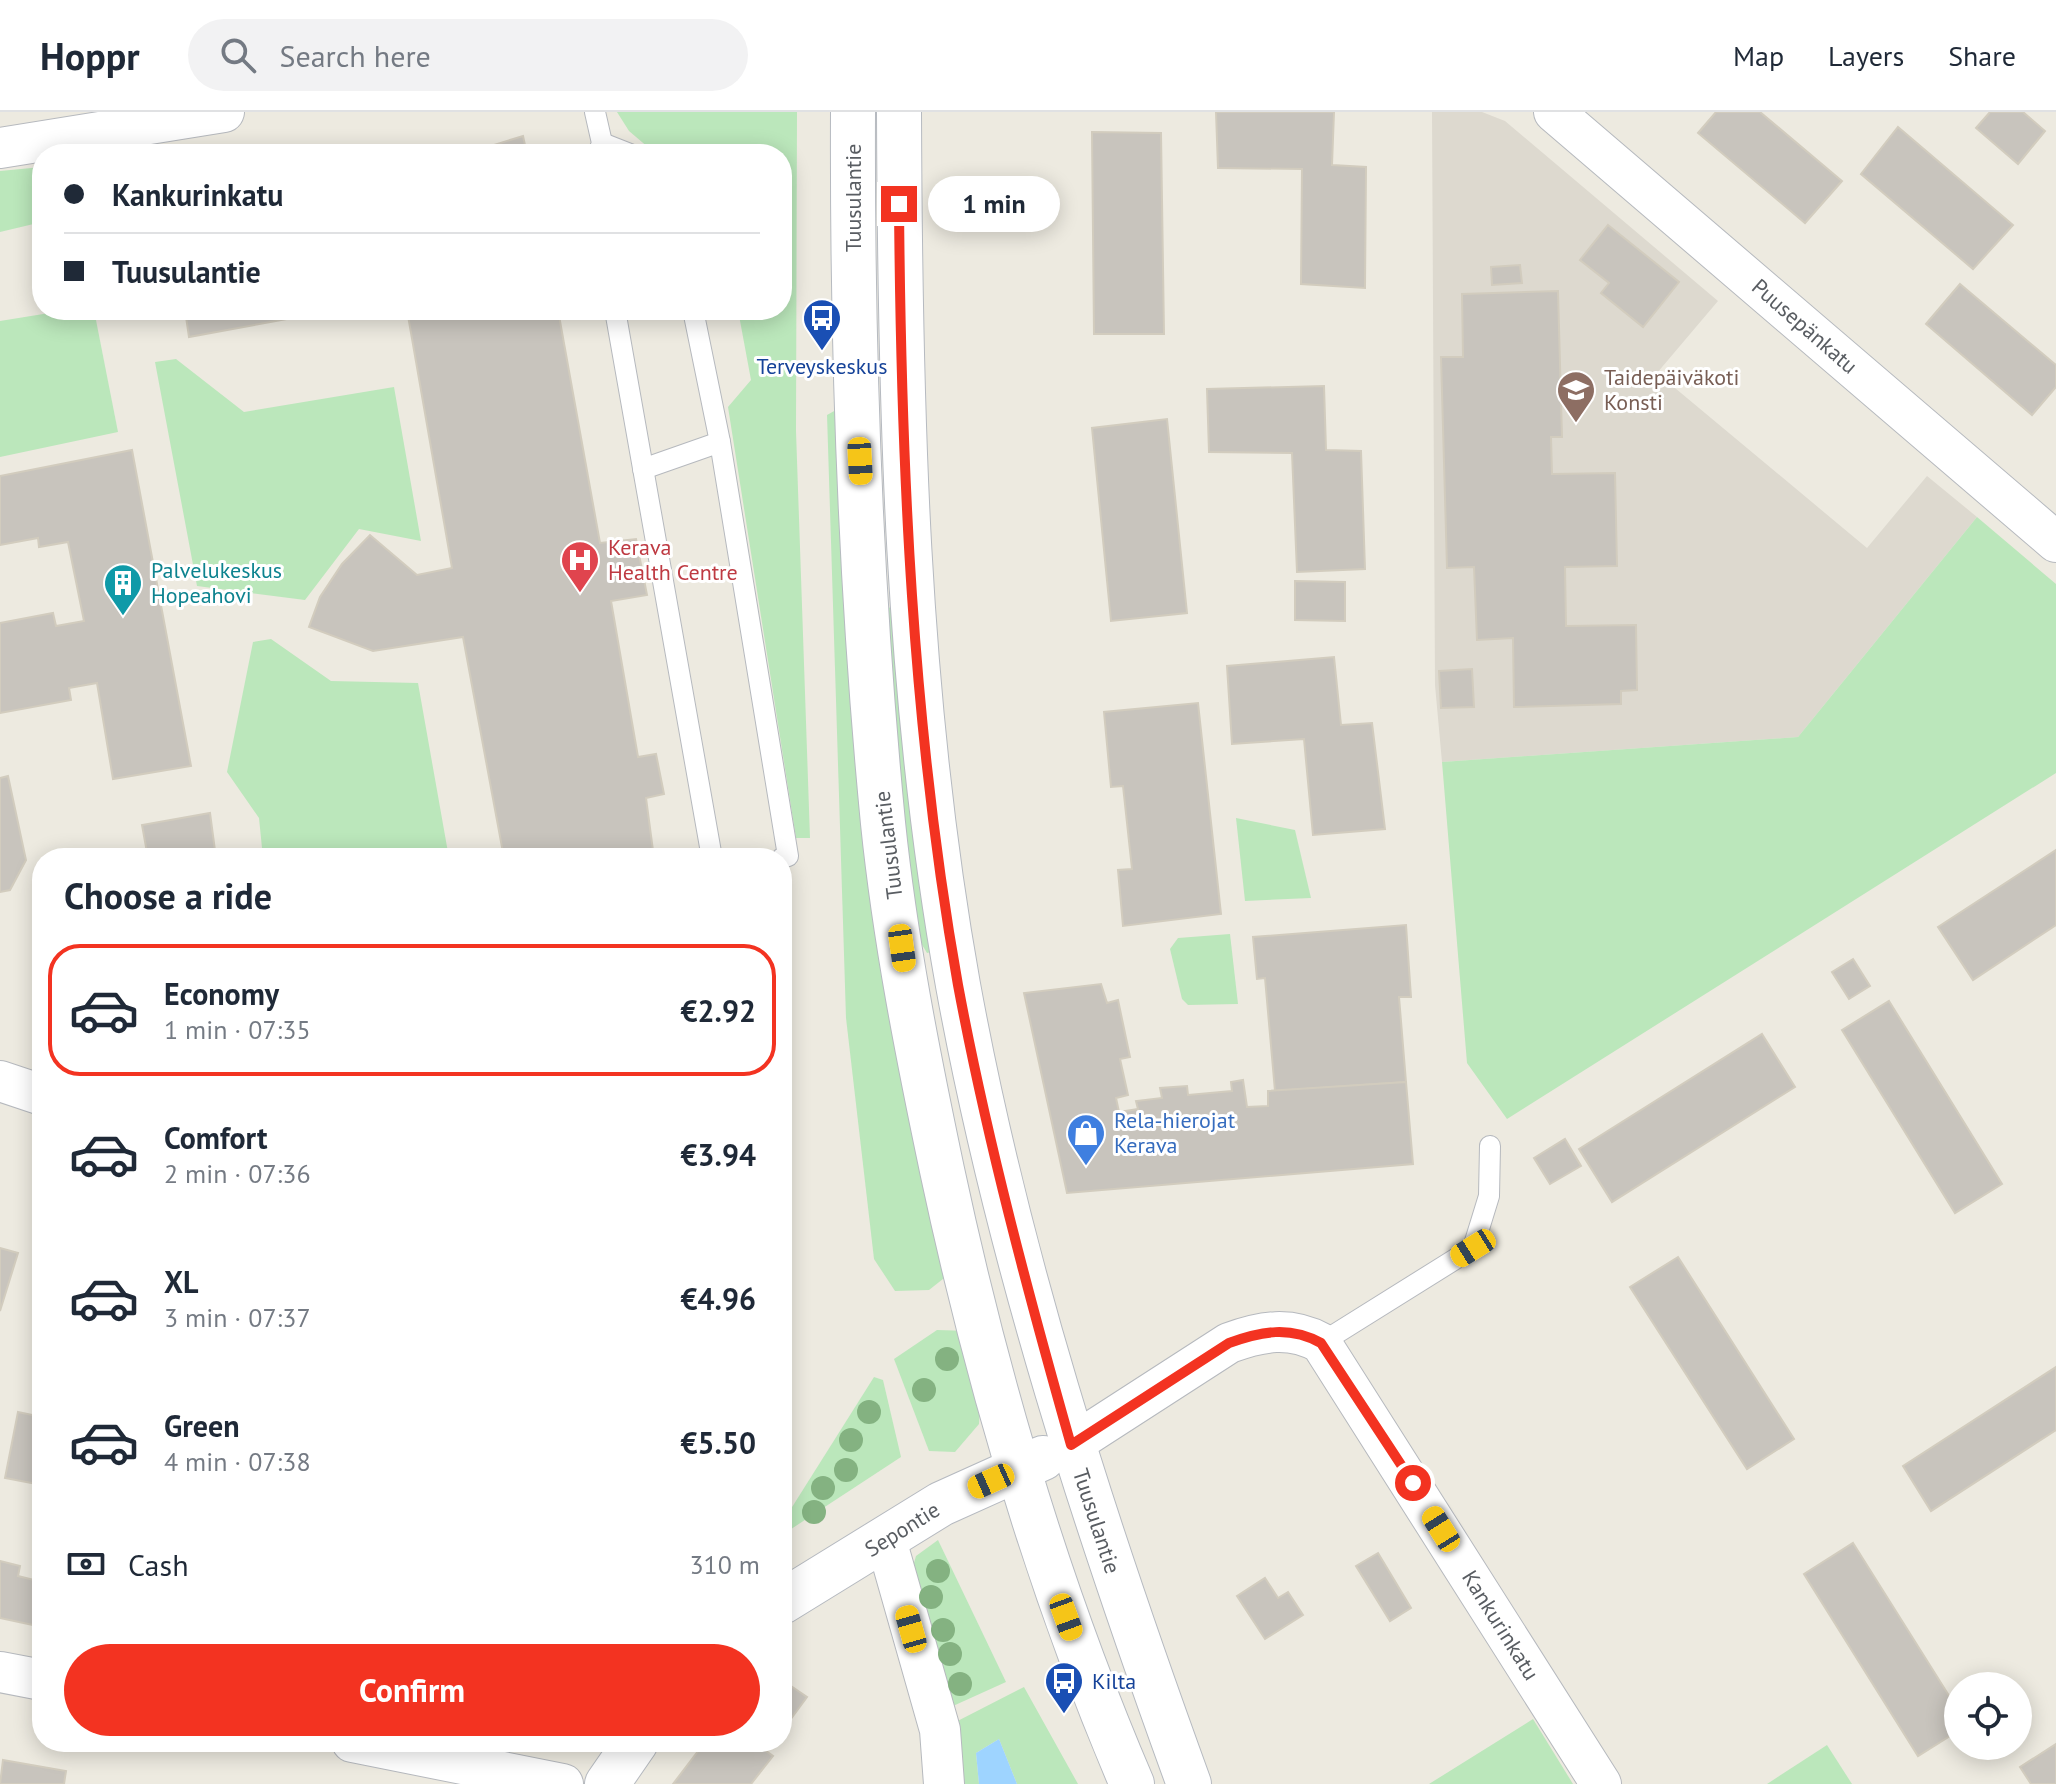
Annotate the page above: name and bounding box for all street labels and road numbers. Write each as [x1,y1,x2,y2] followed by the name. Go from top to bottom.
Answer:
[839,144,867,252] street label: Tuusulantie
[1746,272,1864,380] street label: Puusepänkatu
[867,789,909,901] street label: Tuusulantie
[1067,1465,1127,1577] street label: Tuusulantie
[859,1495,945,1563] street label: Sepontie
[1456,1565,1546,1685] street label: Kankurinkatu

